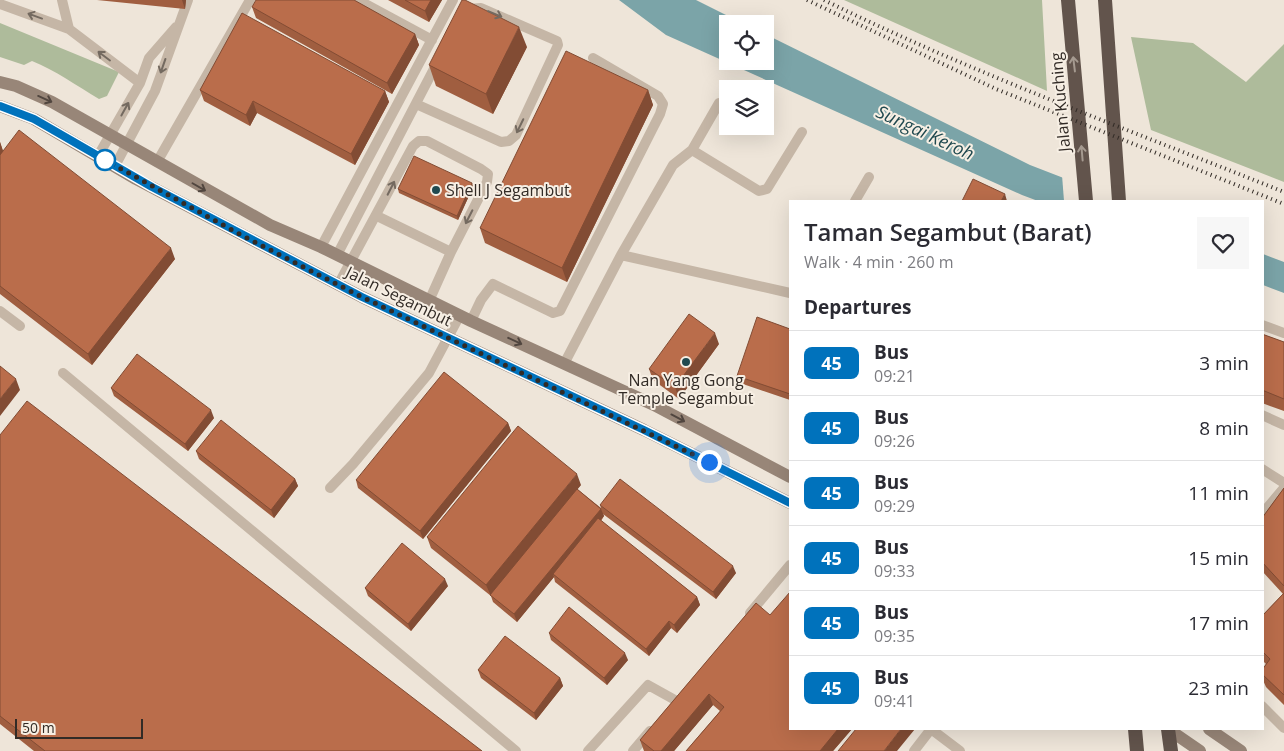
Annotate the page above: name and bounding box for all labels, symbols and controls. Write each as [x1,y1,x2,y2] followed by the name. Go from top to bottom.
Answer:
[487,10,502,19] one-way arrow
[28,11,43,20] one-way arrow
[719,15,774,135] map controls
[719,15,774,70] button: locate
[98,51,111,62] one-way arrow
[1045,51,1075,155] street label: Jalan Kuching
[1069,56,1079,72] one-way arrow
[158,57,167,73] one-way arrow
[719,80,774,135] button: layers
[37,95,52,105] one-way arrow
[873,99,978,165] water label: Sungai Keroh
[120,101,130,116] one-way arrow
[515,118,524,133] one-way arrow
[1077,145,1087,161] one-way arrow
[94,149,116,171] unlabelled marker
[446,179,570,201] place label: Shell J Segambut
[386,181,396,196] one-way arrow
[191,182,205,192] one-way arrow
[430,184,442,196] marker: Shell J Segambut
[464,209,473,224] one-way arrow
[804,215,1092,248] text: Taman Segambut (Barat)
[1197,217,1249,269] button: heart
[804,251,954,273] text: Walk · 4 min · 260 m
[340,260,456,331] street label: Jalan Segambut
[804,294,911,320] text: Departures
[507,337,522,347] one-way arrow
[874,339,909,365] text: Bus
[1199,350,1249,376] text: 3 min
[821,351,842,375] text: 45
[680,356,692,368] marker: Nan Yang Gong Temple Segambut
[874,365,915,387] text: 09:21
[618,369,754,409] place label: Nan Yang Gong Temple Segambut
[874,404,909,430] text: Bus
[670,414,685,423] one-way arrow
[1199,415,1249,441] text: 8 min
[821,416,842,440] text: 45
[874,430,915,452] text: 09:26
[697,450,722,475] your location
[874,469,909,495] text: Bus
[1188,480,1249,506] text: 11 min
[821,481,842,505] text: 45
[874,495,915,517] text: 09:29
[874,534,909,560] text: Bus
[1188,545,1249,571] text: 15 min
[821,546,842,570] text: 45
[874,560,915,582] text: 09:33
[874,599,909,625] text: Bus
[1188,610,1249,636] text: 17 min
[821,611,842,635] text: 45
[874,625,915,647] text: 09:35
[874,664,909,690] text: Bus
[1188,675,1249,701] text: 23 min
[821,676,842,700] text: 45
[874,690,915,712] text: 09:41
[15,716,142,739] scale bar
[22,718,55,737] text: 50 m

